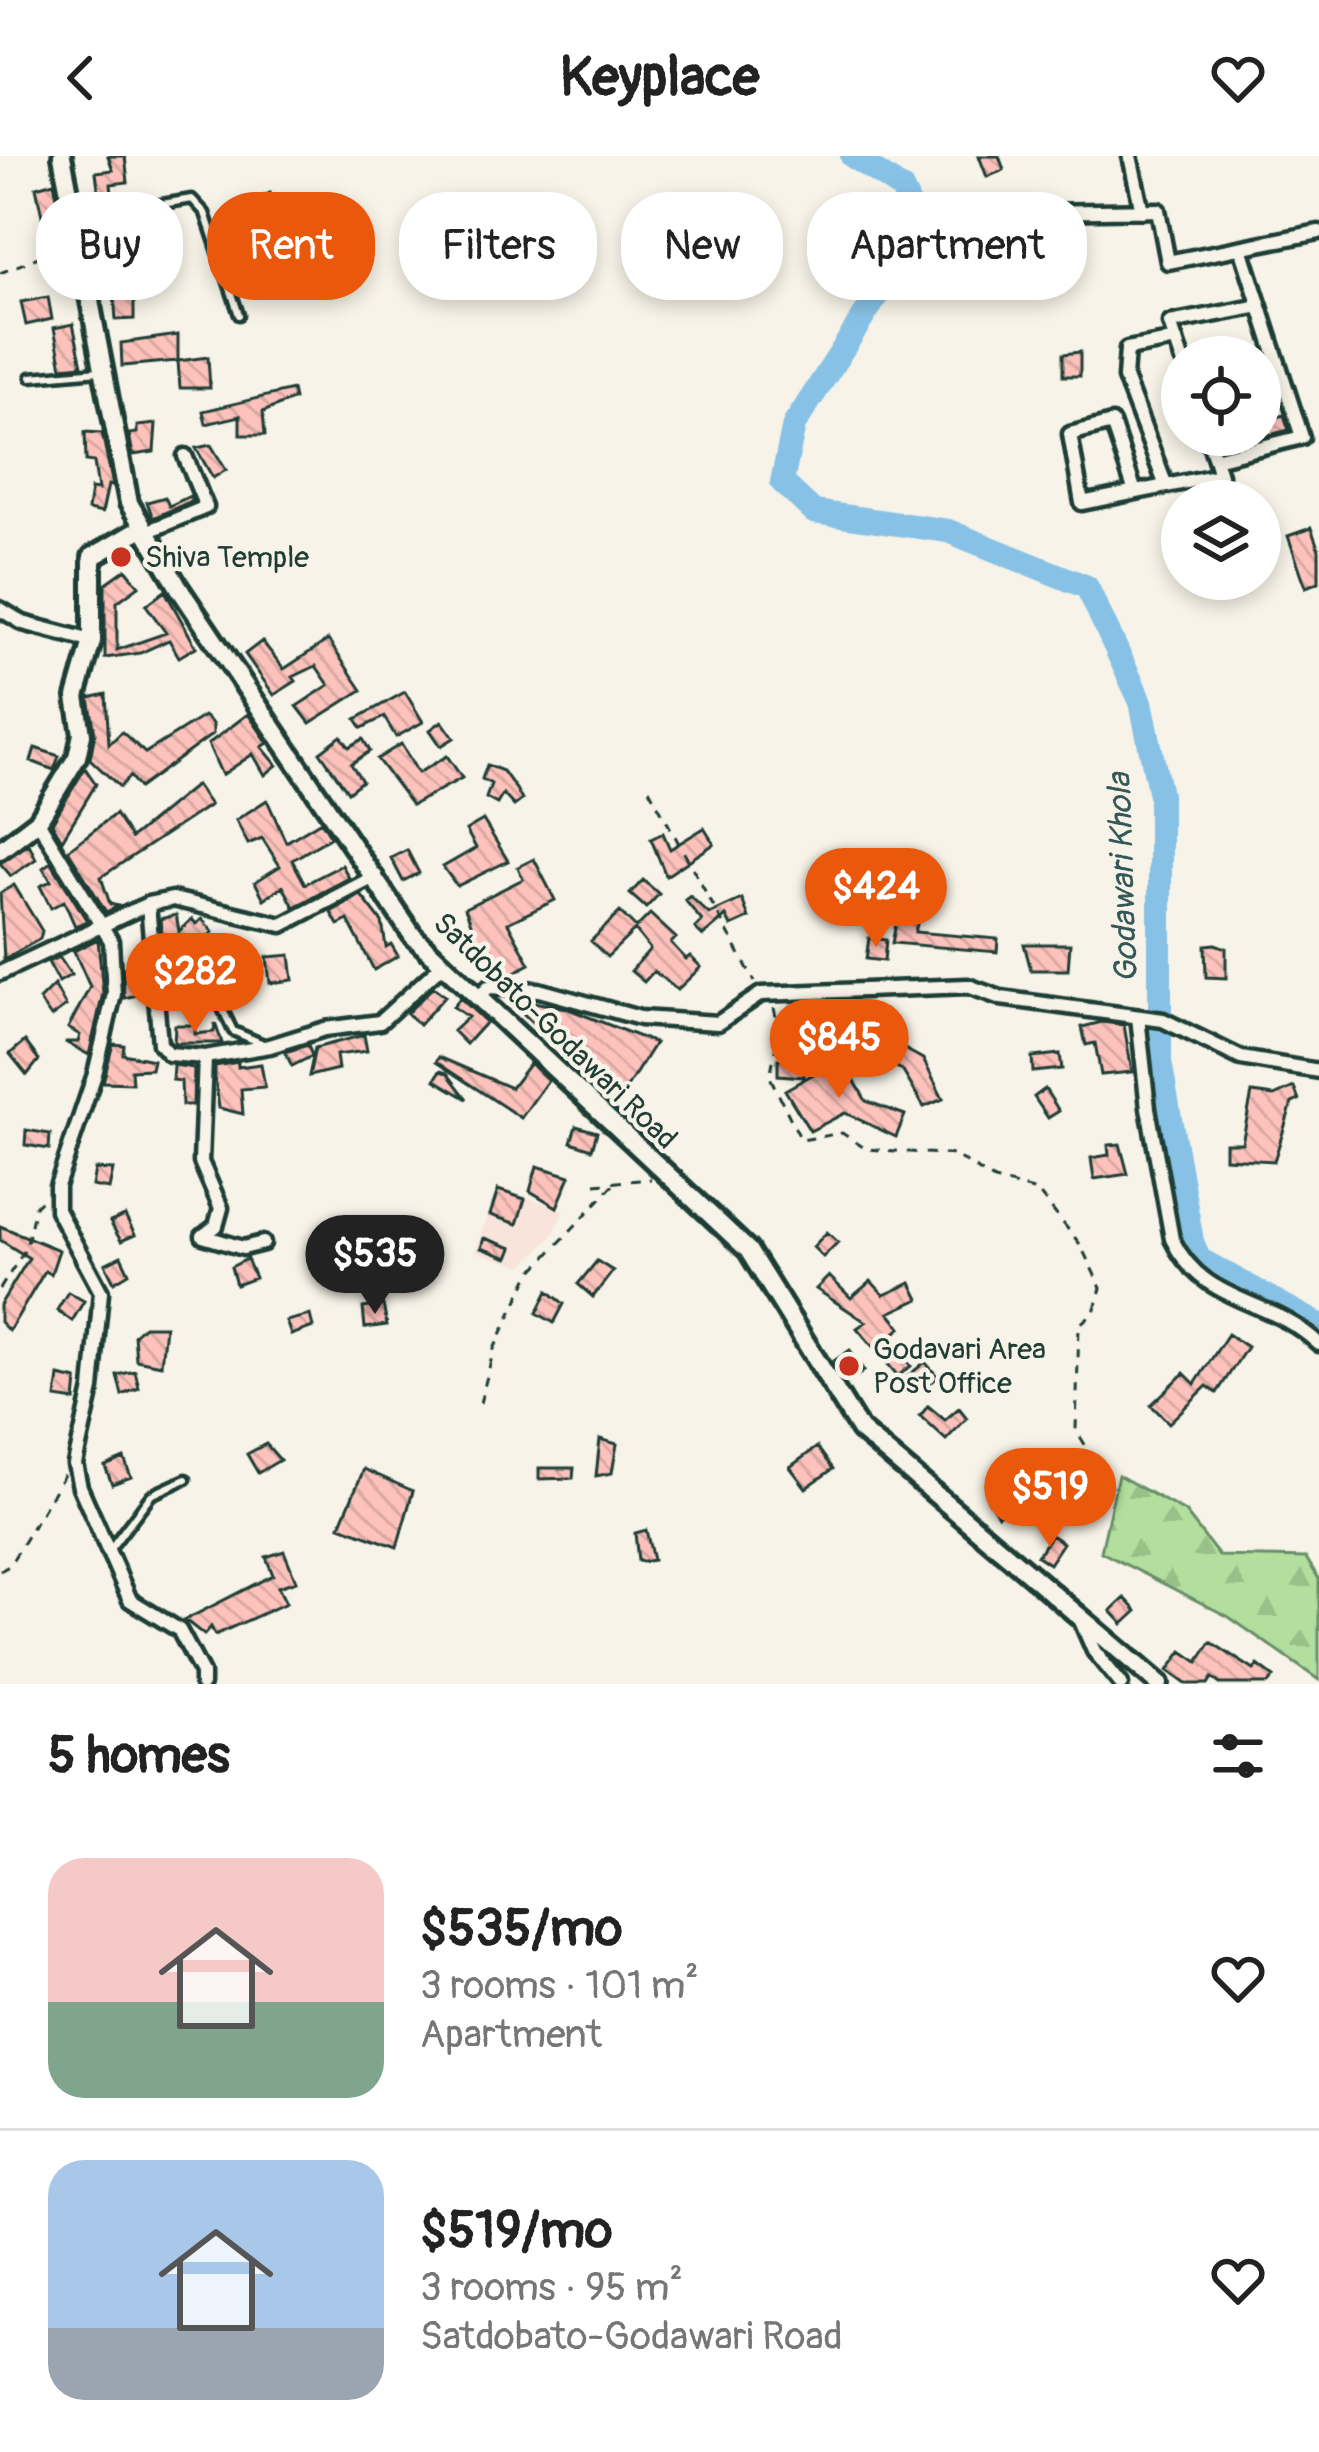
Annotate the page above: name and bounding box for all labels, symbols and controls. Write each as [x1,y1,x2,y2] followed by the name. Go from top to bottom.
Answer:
[560,44,759,112] text: Keyplace
[48,45,114,111] icon: back
[1205,45,1271,111] icon: heart
[36,192,183,300] chip: Buy
[207,192,375,300] chip: Rent
[399,192,597,300] chip: Filters
[621,192,783,300] chip: New
[807,192,1087,300] chip: Apartment
[1161,336,1281,600] map controls
[1161,336,1281,456] button: locate
[1161,480,1281,600] button: layers
[145,539,309,576] place label: Shiva Temple
[108,544,134,570] marker: Shiva Temple
[1099,771,1147,984] water label: Godawari Khola
[805,848,947,950] pin: $424
[832,862,920,911] text: $424
[425,905,685,1157] street label: Satdobato-Godawari Road
[124,933,266,1035] pin: $282
[153,947,237,996] text: $282
[768,999,910,1101] pin: $845
[797,1013,881,1062] text: $845
[304,1215,446,1317] pin: $535
[332,1229,418,1278] text: $535
[873,1331,1046,1402] place label: Godavari Area Post Office
[836,1353,862,1379] marker: Godavari Area Post Office
[979,1448,1121,1550] pin: $519
[1011,1462,1089,1511] text: $519
[1205,1723,1271,1789] icon: filters
[48,1724,230,1788] text: 5 homes
[420,1897,622,1961] text: $535/mo
[144,1906,288,2050] icon: home
[1205,1945,1271,2011] icon: heart
[420,1961,699,2010] text: 3 rooms · 101 m²
[420,2010,602,2059] text: Apartment
[420,2199,612,2263] text: $519/mo
[144,2208,288,2352] icon: home
[1205,2247,1271,2313] icon: heart
[420,2263,683,2312] text: 3 rooms · 95 m²
[420,2312,843,2361] text: Satdobato-Godawari Road

